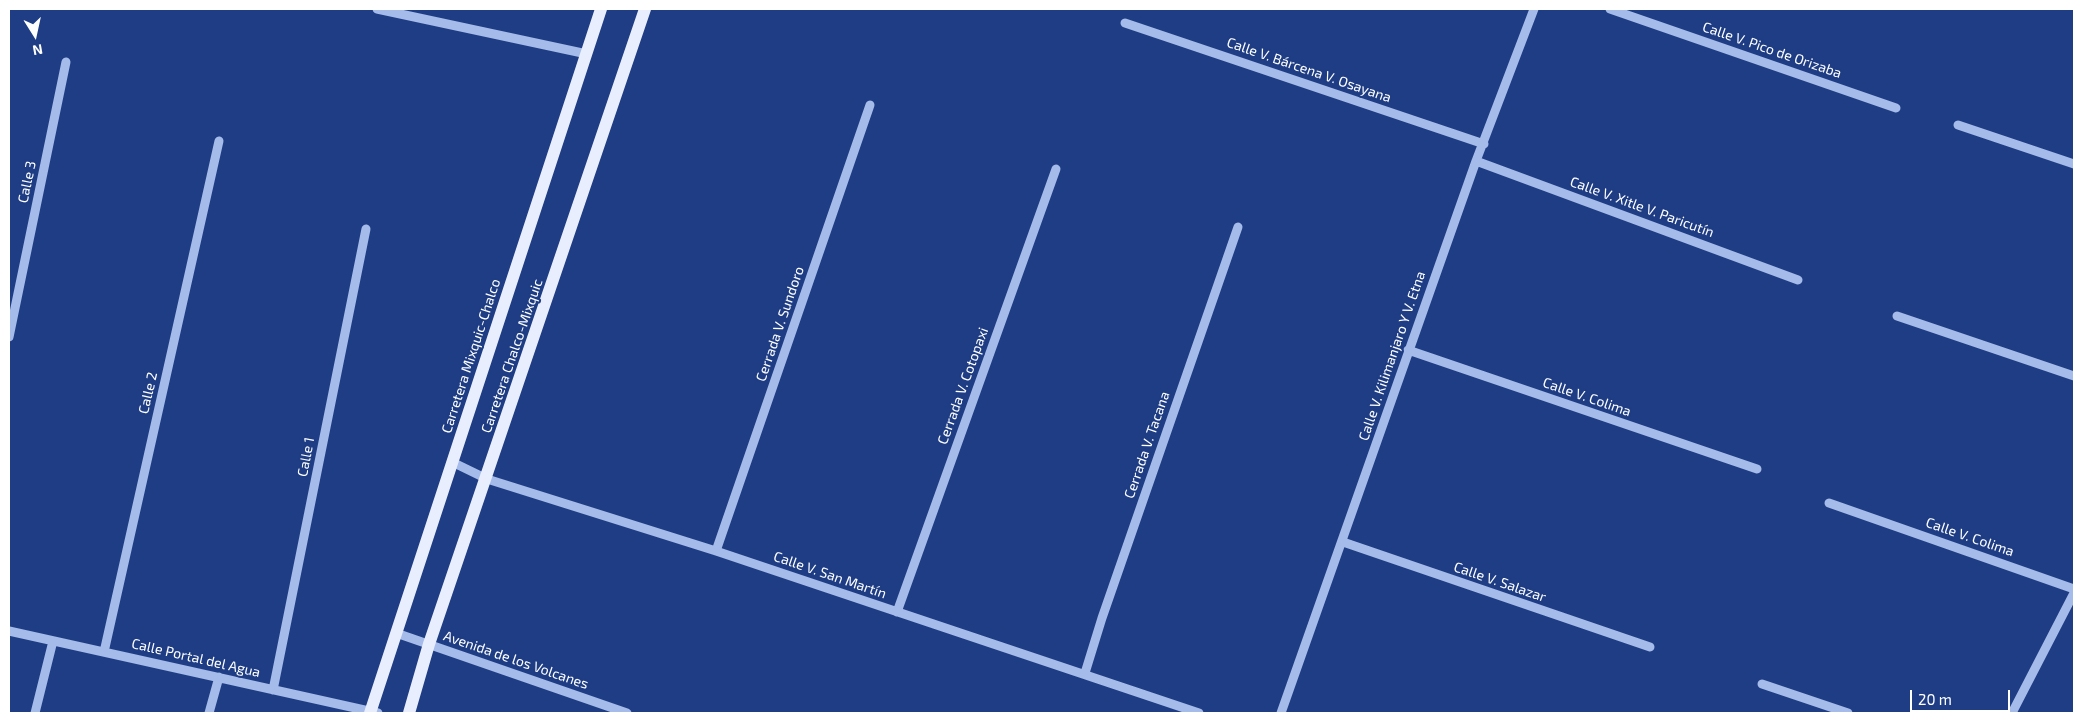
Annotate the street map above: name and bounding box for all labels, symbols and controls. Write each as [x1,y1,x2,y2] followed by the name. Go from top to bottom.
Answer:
[10,10,60,60] north arrow
[1700,18,1844,82] street label: Calle V. Pico de Orizaba
[1224,34,1394,106] street label: Calle V. Bárcena V. Osayana
[31,41,44,60] text: N
[14,160,40,204] street label: Calle 3
[1568,173,1716,241] street label: Calle V. Xitle V. Paricutín
[752,264,808,384] street label: Cerrada V. Sundoro
[1355,269,1429,443] street label: Calle V. Kilimanjaro Y V. Etna
[438,277,504,435] street label: Carretera Mixquic-Chalco
[478,277,546,435] street label: Carretera Chalco-Mixquic
[934,325,992,447] street label: Cerrada V. Cotopaxi
[135,370,161,416] street label: Calle 2
[1541,374,1633,420] street label: Calle V. Colima
[1121,389,1173,501] street label: Cerrada V. Tacana
[294,436,318,478] street label: Calle 1
[1924,514,2016,560] street label: Calle V. Colima
[771,548,889,602] street label: Calle V. San Martín
[1452,558,1548,606] street label: Calle V. Salazar
[441,627,591,693] street label: Avenida de los Volcanes
[130,635,262,681] street label: Calle Portal del Agua
[1913,680,2013,712] scale bar
[1918,690,1952,708] text: 20 m

